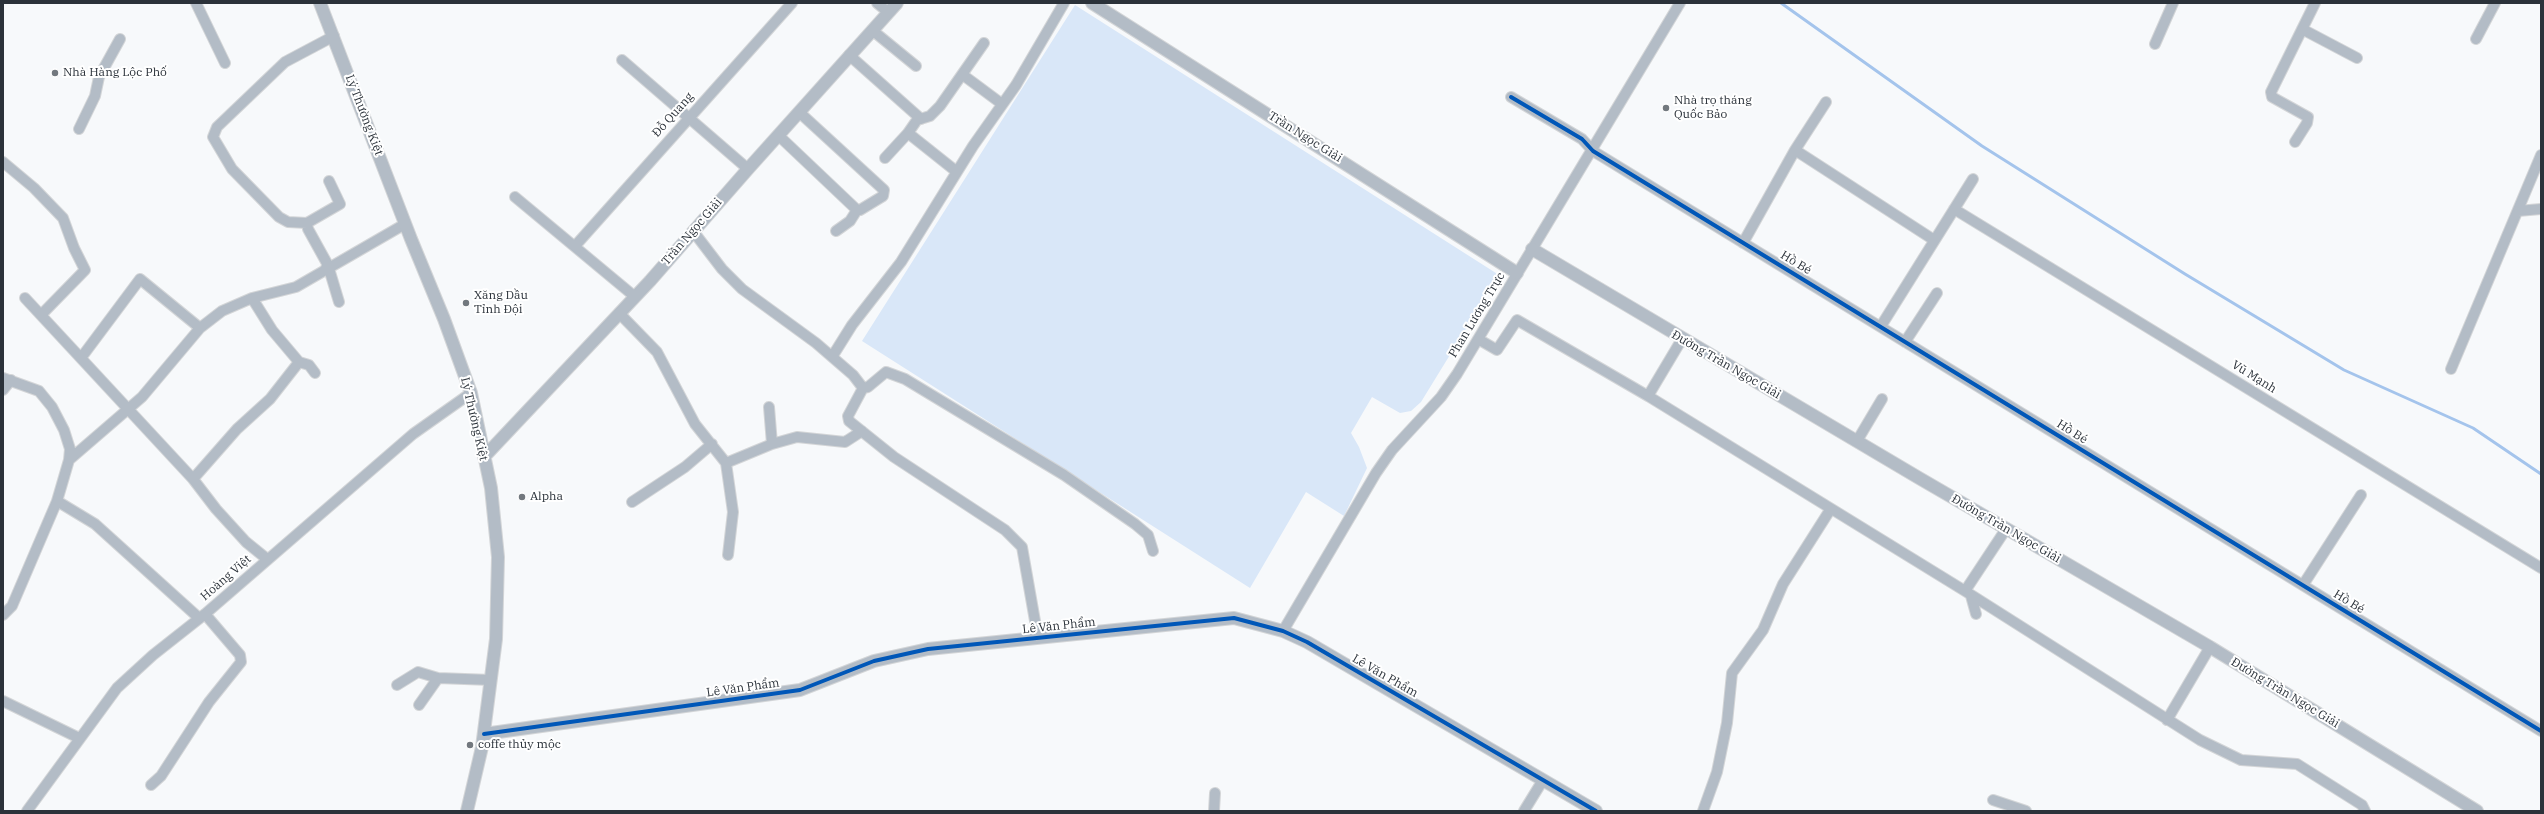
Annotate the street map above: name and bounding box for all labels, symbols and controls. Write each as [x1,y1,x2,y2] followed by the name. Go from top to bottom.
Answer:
[63,66,167,80] place label: Nhà Hàng Lộc Phố
[50,68,60,78] marker: Nhà Hàng Lộc Phố
[342,73,386,157] street label: Lý Thường Kiệt
[649,90,697,140] street label: Đỗ Quang
[1674,94,1752,122] place label: Nhà trọ tháng Quốc Bảo
[1661,103,1671,113] marker: Nhà trọ tháng Quốc Bảo
[1265,109,1345,165] street label: Trần Ngọc Giải
[659,196,725,268] street label: Trần Ngọc Giải
[1778,248,1814,278] street label: Hồ Bé
[1446,270,1508,360] street label: Phan Lương Trực
[474,289,528,317] place label: Xăng Dầu Tỉnh Đội
[461,298,471,308] marker: Xăng Dầu Tỉnh Đội
[1669,328,1783,402] street label: Đường Trần Ngọc Giải
[2229,358,2279,396] street label: Vũ Mạnh
[457,376,491,462] street label: Lý Thường Kiệt
[2054,417,2090,447] street label: Hồ Bé
[530,490,563,504] place label: Alpha
[517,492,527,502] marker: Alpha
[1949,492,2063,566] street label: Đường Trần Ngọc Giải
[198,552,254,604] street label: Hoàng Việt
[2331,587,2367,617] street label: Hồ Bé
[1022,615,1096,637] street label: Lê Văn Phẩm
[1350,651,1420,701] street label: Lê Văn Phẩm
[2228,655,2342,731] street label: Đường Trần Ngọc Giải
[706,676,780,700] street label: Lê Văn Phẩm
[478,738,561,752] place label: coffe thủy mộc
[465,740,475,750] marker: coffe thủy mộc

